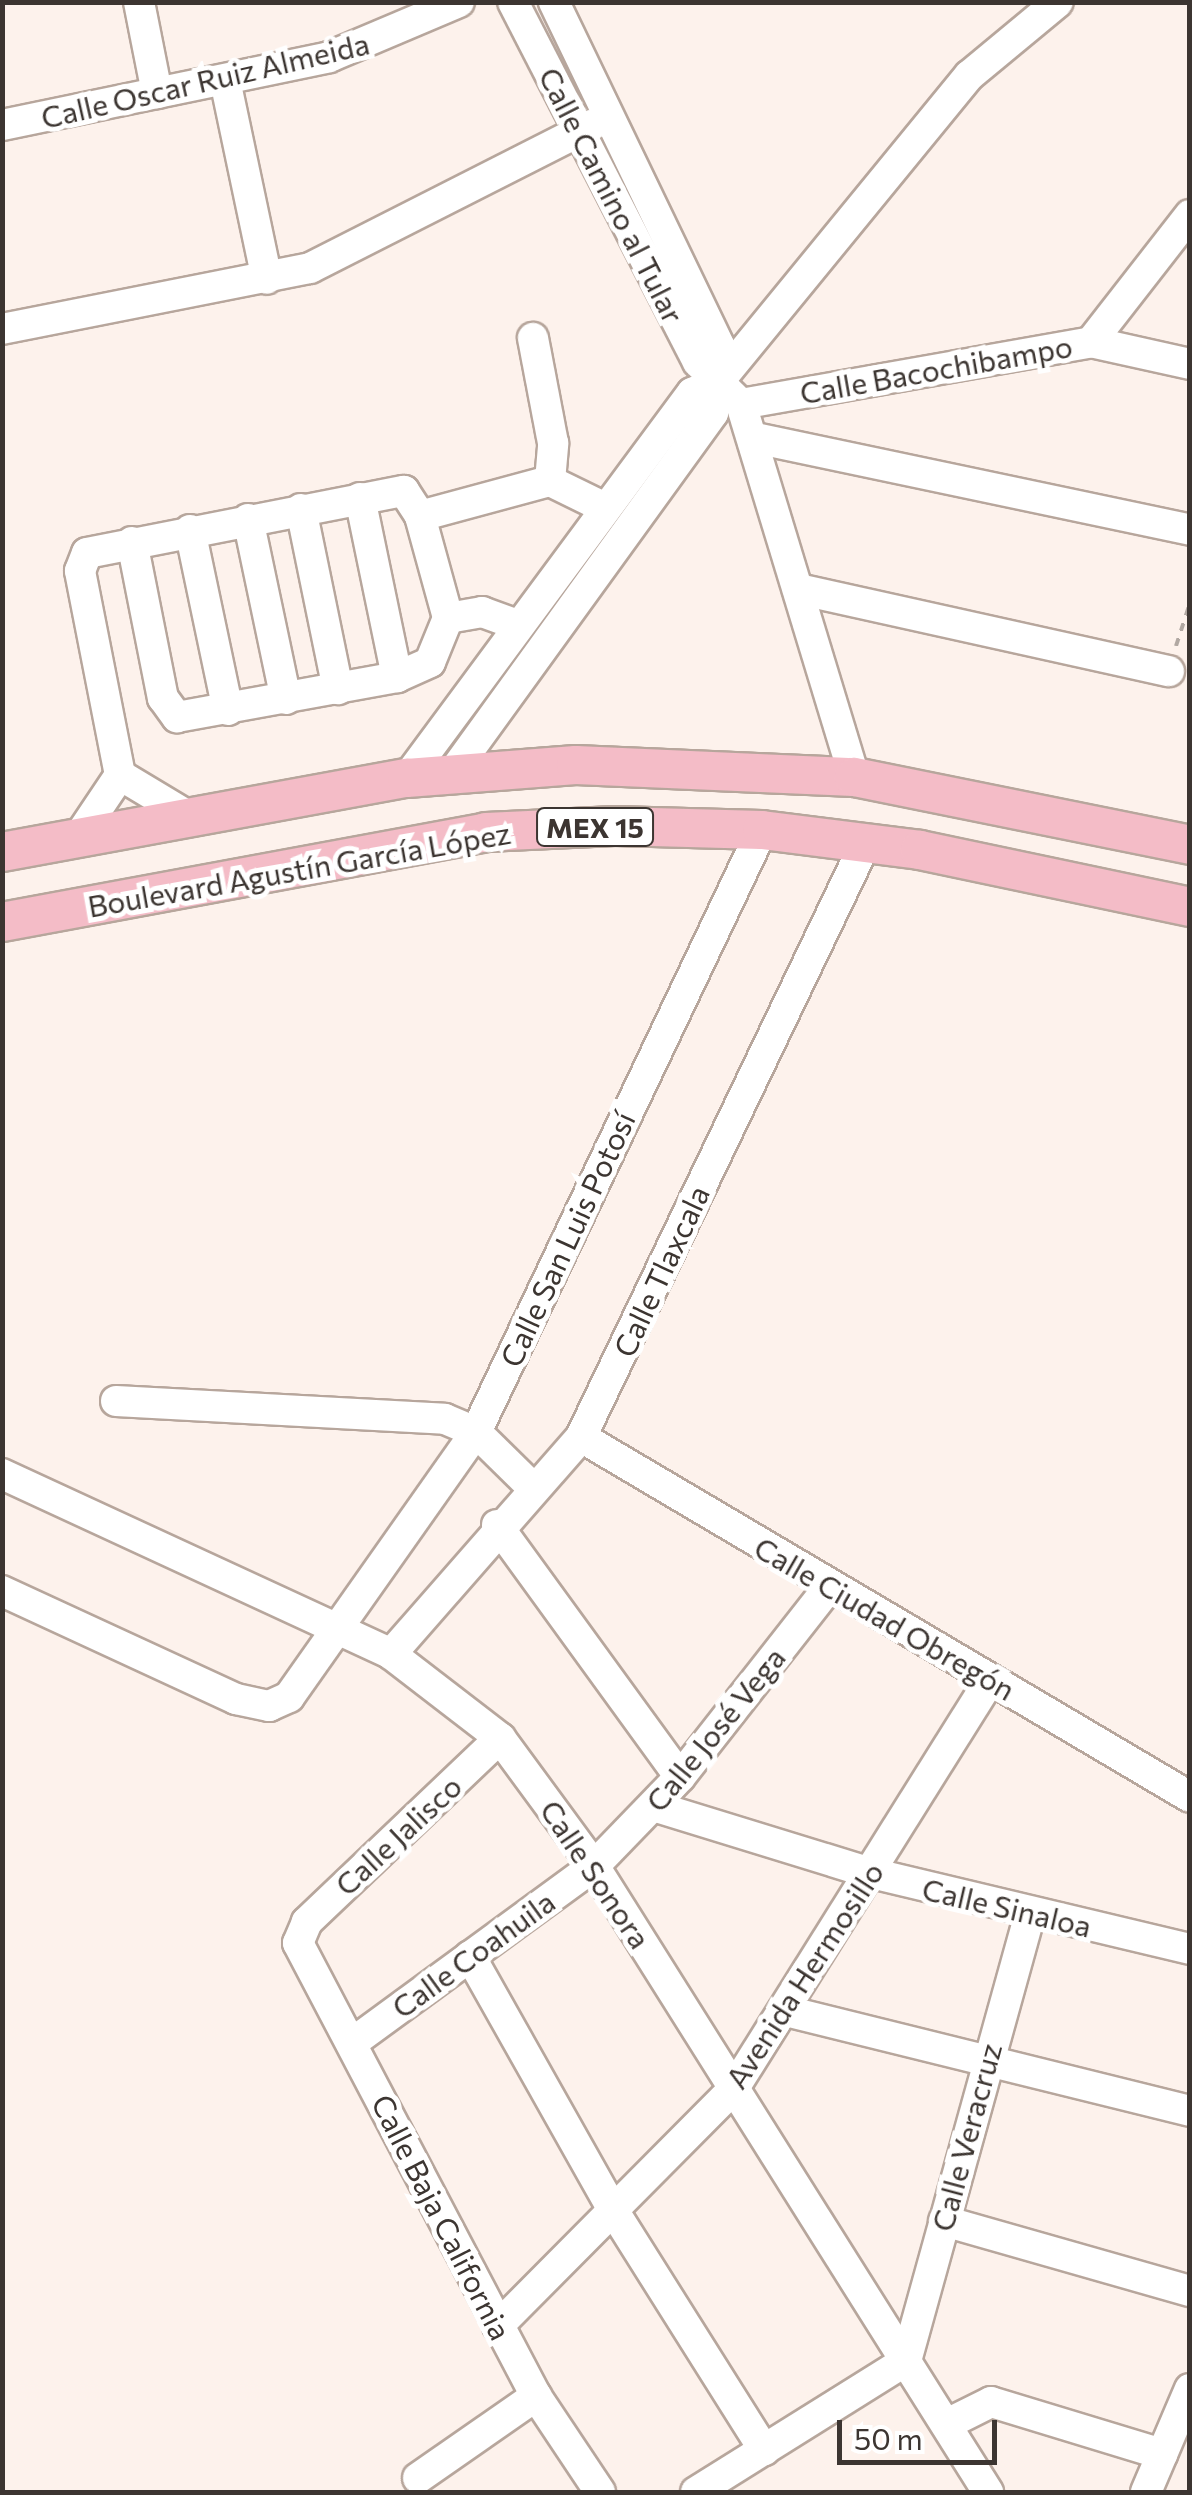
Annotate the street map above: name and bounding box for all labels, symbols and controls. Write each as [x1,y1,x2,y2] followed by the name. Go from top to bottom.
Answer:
[37,25,373,135] street label: Calle Oscar Ruiz Almeida
[532,61,692,329] street label: Calle Camino al Tular
[797,327,1075,411] street label: Calle Bacochibampo
[535,804,655,850] road number: MEX 15
[85,814,513,924] street label: Boulevard Agustín García López
[492,1106,642,1372] street label: Calle San Luis Potosí
[606,1180,716,1362] street label: Calle Tlaxcala
[748,1529,1022,1707] street label: Calle Ciudad Obregón
[638,1640,792,1818] street label: Calle José Vega
[328,1768,468,1902] street label: Calle Jalisco
[533,1793,659,1955] street label: Calle Sonora
[717,1855,891,2095] street label: Avenida Hermosillo
[919,1870,1095,1944] street label: Calle Sinaloa
[385,1883,561,2025] street label: Calle Coahuila
[924,2039,1008,2235] street label: Calle Veracruz
[365,2088,519,2346] street label: Calle Baja California
[842,2400,1002,2462] scale bar
[854,2419,923,2456] text: 50 m

